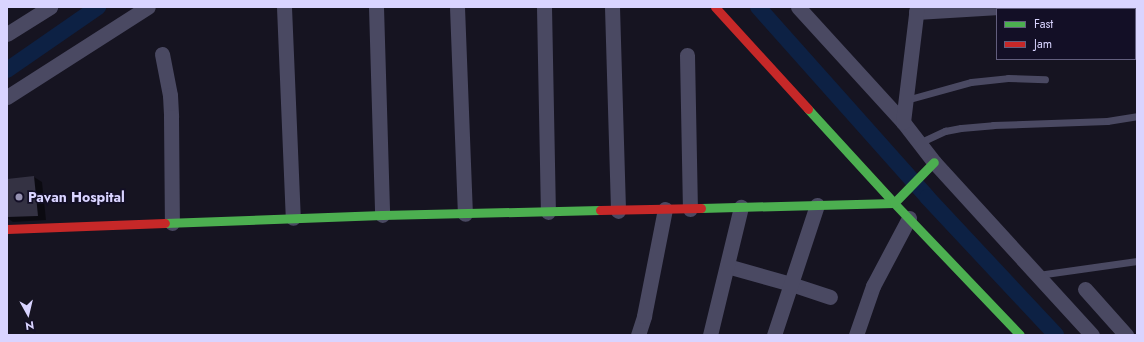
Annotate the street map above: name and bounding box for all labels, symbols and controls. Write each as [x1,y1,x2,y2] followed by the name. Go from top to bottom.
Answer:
[996,8,1136,60] legend
[1034,15,1053,33] text: Fast
[1034,35,1052,53] text: Jam
[28,189,125,205] place label: Pavan Hospital
[13,191,25,203] marker: Pavan Hospital
[8,294,48,334] north arrow
[24,317,35,334] text: N

